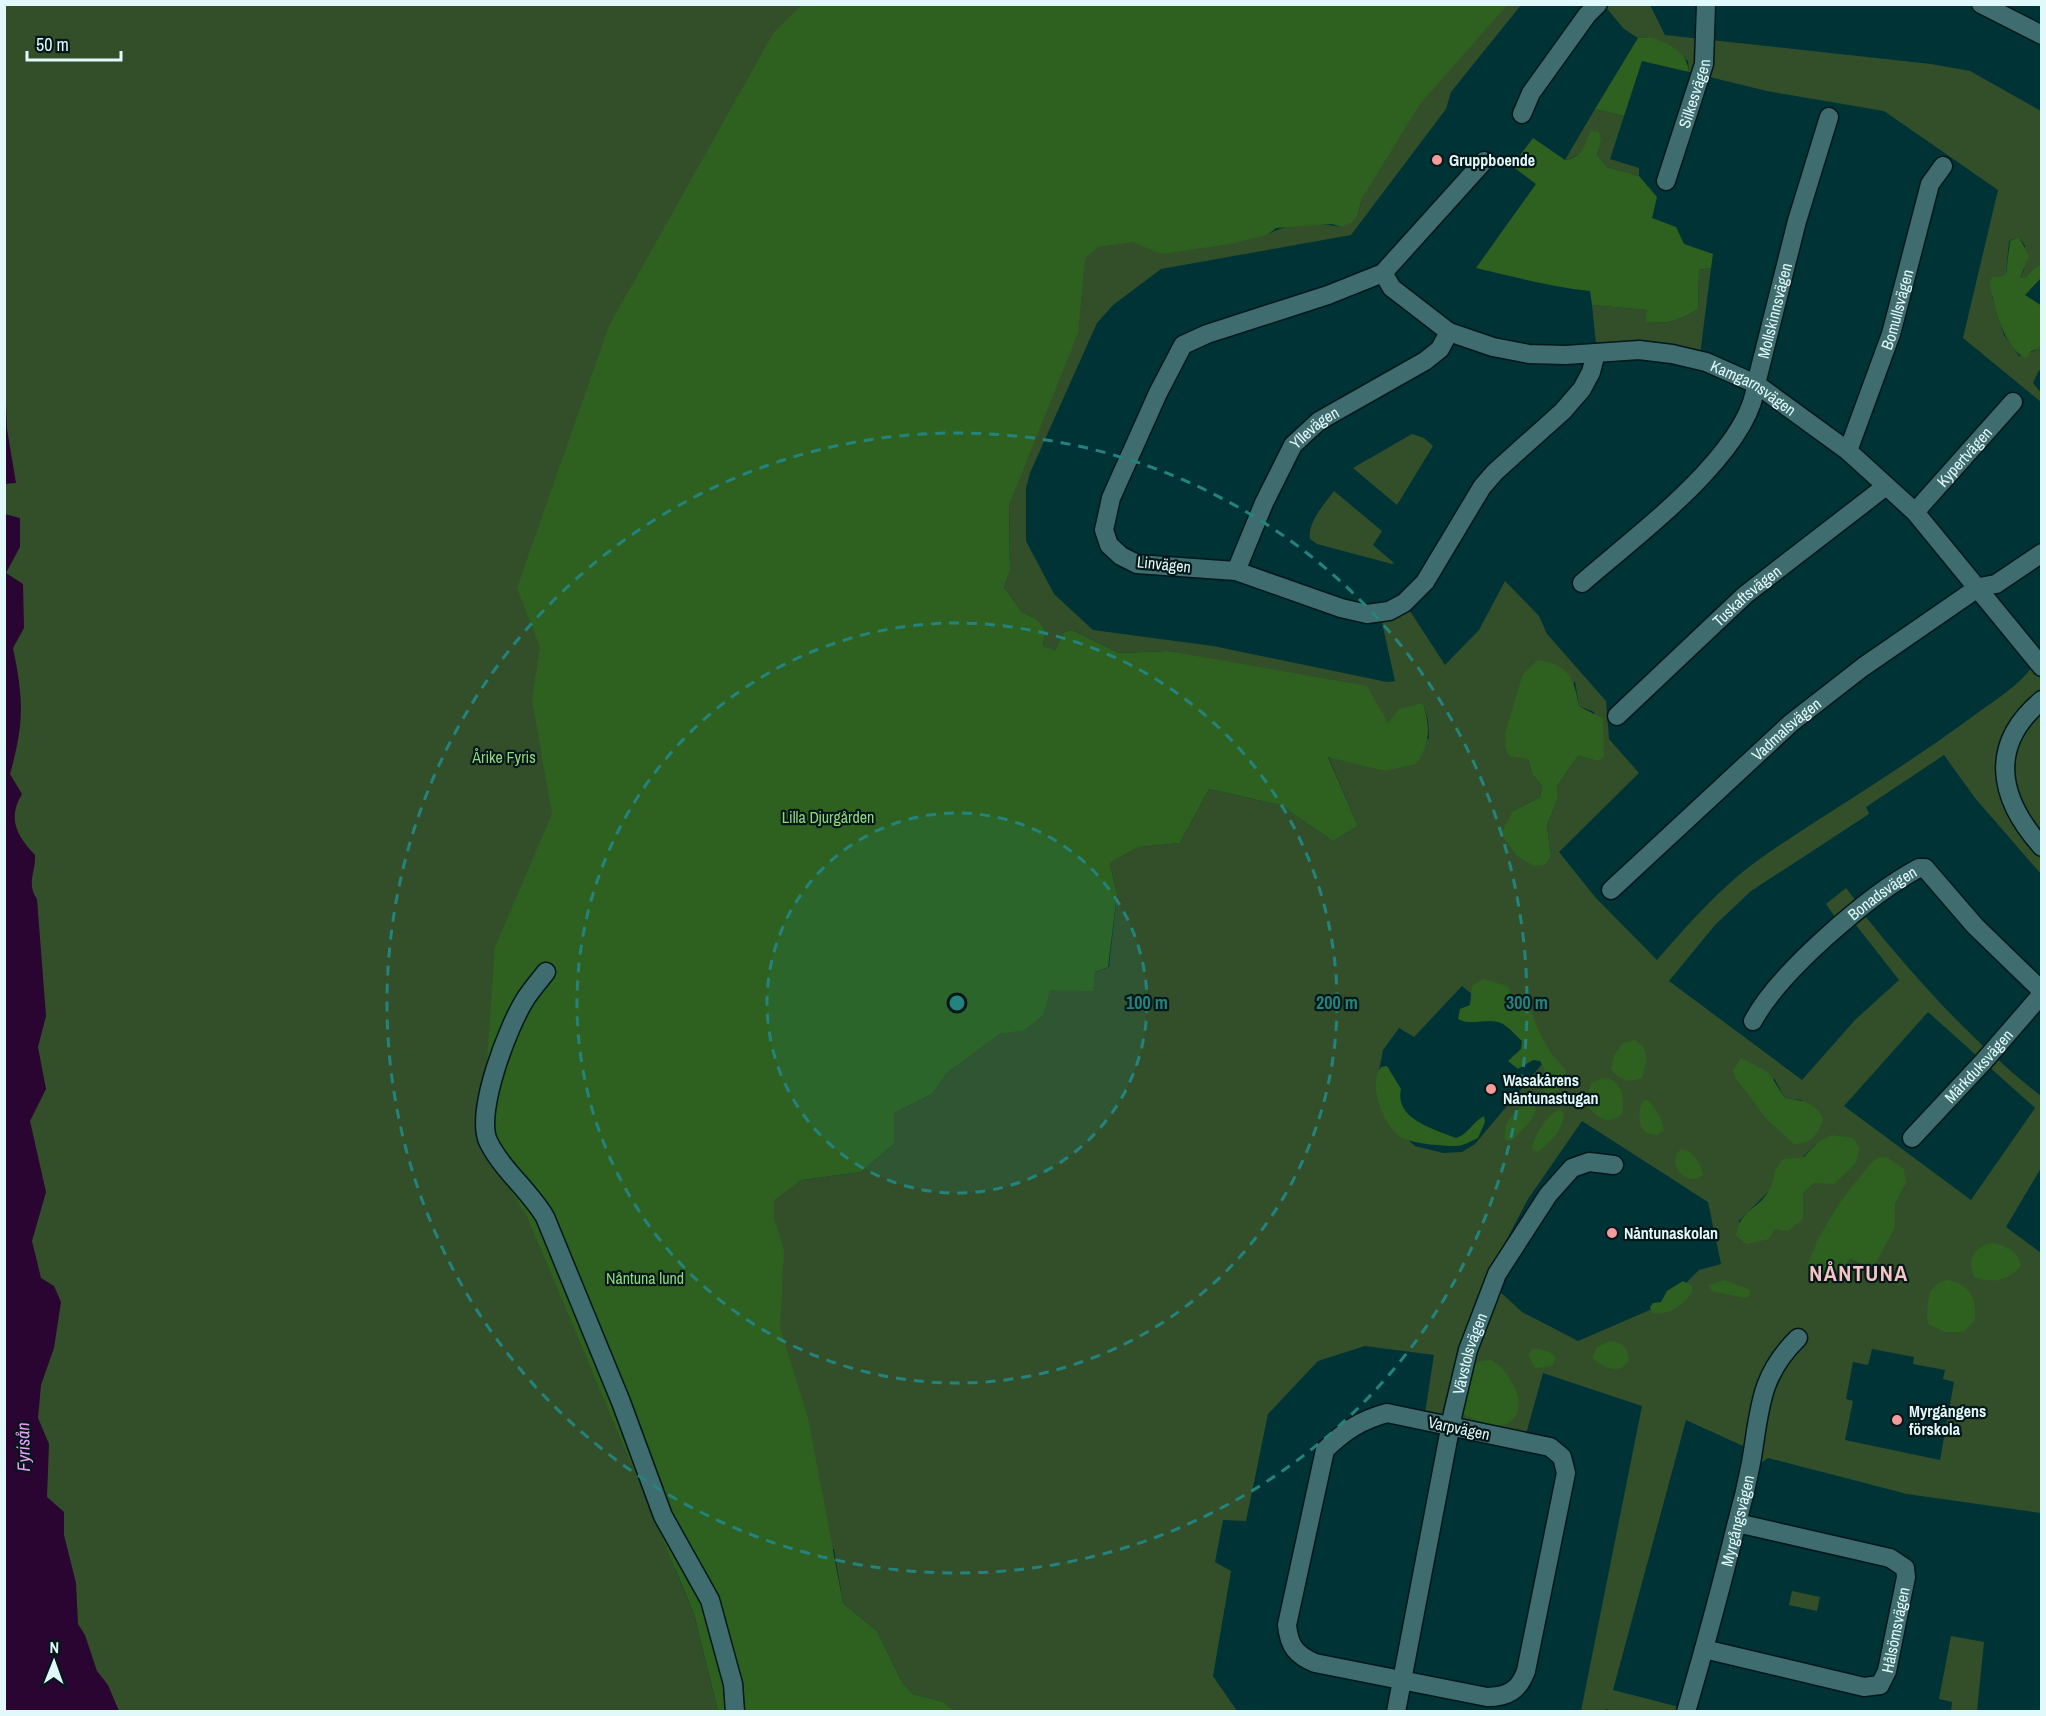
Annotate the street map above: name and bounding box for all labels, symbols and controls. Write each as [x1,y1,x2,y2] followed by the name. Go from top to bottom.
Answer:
[27,24,122,62] scale bar
[36,32,69,57] text: 50 m
[1673,59,1715,131] street label: Silkesvägen
[1449,149,1535,171] place label: Gruppboende
[1430,153,1444,167] marker: Gruppboende
[1752,261,1797,361] street label: Mollskinnsvägen
[1875,267,1918,353] street label: Bomullsvägen
[1707,354,1801,421] street label: Kamgarnsvägen
[1285,401,1343,454] street label: Yllevägen
[1931,422,1997,492] street label: Kypertvägen
[1136,550,1192,578] street label: Linvägen
[1707,560,1786,631] street label: Tuskaftsvägen
[1747,693,1826,765] street label: Vadmalsvägen
[471,746,536,768] park label: Årike Fyris
[782,806,874,828] park label: Lilla Djurgården
[1843,861,1921,925] street label: Bonadsvägen
[1126,990,1168,1015] text: 100 m
[1316,990,1358,1015] text: 200 m
[1506,990,1548,1015] text: 300 m
[947,993,967,1013] centre of rings
[1939,1024,2018,1108] street label: Märkduksvägen
[1503,1069,1599,1109] place label: Wasakårens Nåntunastugan
[1484,1082,1498,1096] marker: Wasakårens Nåntunastugan
[1624,1222,1718,1244] place label: Nåntunaskolan
[1605,1226,1619,1240] marker: Nåntunaskolan
[1809,1258,1909,1288] district label: NÅNTUNA
[606,1267,684,1289] park label: Nåntuna lund
[1447,1310,1492,1397] street label: Vävstolsvägen
[1909,1400,1986,1440] place label: Myrgångens förskola
[1426,1411,1492,1445] street label: Varpvägen
[1890,1413,1904,1427] marker: Myrgångens förskola
[10,1422,36,1472] water label: Fyrisån
[1715,1473,1759,1569] street label: Myrgångsvägen
[1876,1585,1915,1675] street label: Hålsömsvägen
[24,1632,84,1692] north arrow
[49,1636,59,1658] text: N

